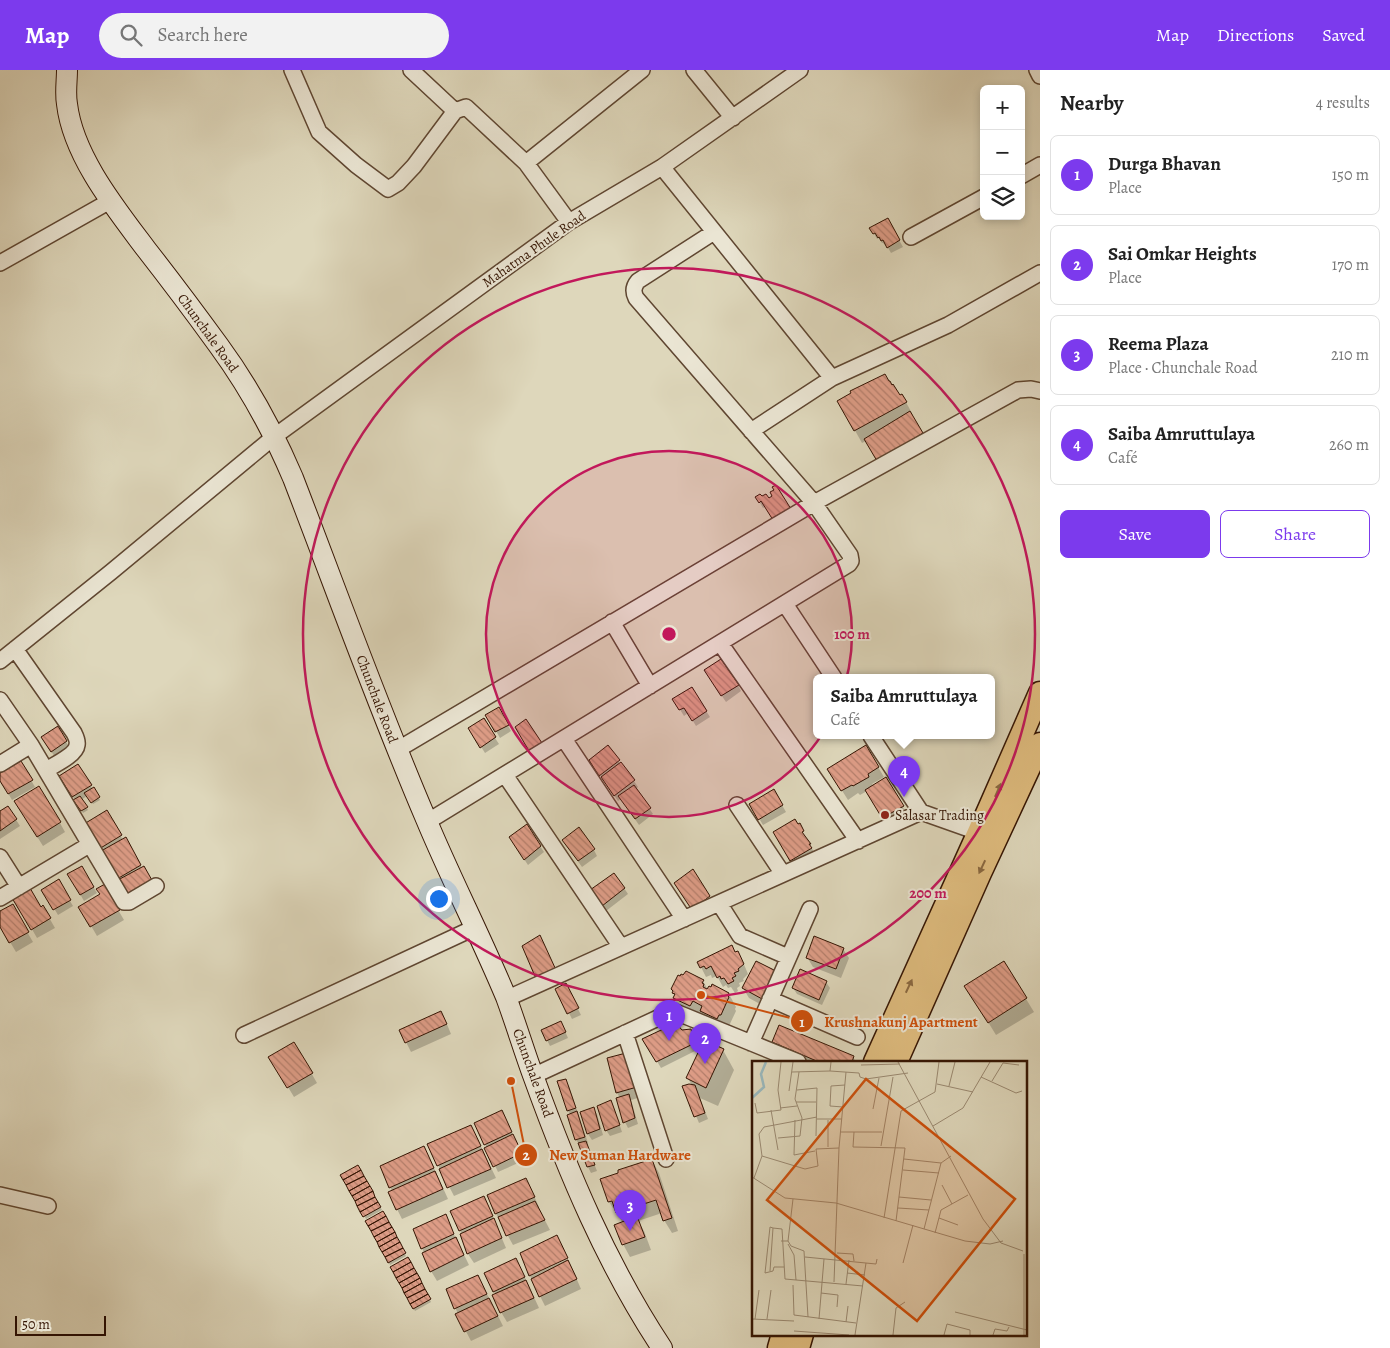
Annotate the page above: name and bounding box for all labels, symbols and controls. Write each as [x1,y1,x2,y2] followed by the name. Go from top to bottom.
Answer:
[99,13,449,58] search box
[25,19,69,51] text: Map
[117,21,145,49] icon: search
[157,22,248,48] text: Search here
[1156,23,1189,47] text: Map
[1217,23,1294,47] text: Directions
[1322,23,1365,47] text: Saved
[980,85,1025,220] map controls
[980,85,1025,130] button: +
[1060,89,1123,117] text: Nearby
[1316,92,1370,114] text: 4 results
[980,130,1025,175] button: −
[1108,151,1221,177] text: Durga Bhavan
[1074,164,1080,186] text: 1
[1332,164,1369,186] text: 150 m
[980,175,1025,220] button: layers
[1108,177,1142,199] text: Place
[479,206,590,292] street label: Mahatma Phule Road
[1108,241,1257,267] text: Sai Omkar Heights
[1073,254,1081,276] text: 2
[1332,254,1369,276] text: 170 m
[1108,267,1142,289] text: Place
[173,290,243,377] street label: Chunchale Road
[1108,331,1209,357] text: Reema Plaza
[1074,344,1080,366] text: 3
[1331,344,1369,366] text: 210 m
[1108,357,1258,379] text: Place · Chunchale Road
[1108,421,1255,447] text: Saiba Amruttulaya
[1073,434,1081,456] text: 4
[1329,434,1369,456] text: 260 m
[1108,447,1138,469] text: Café
[1060,510,1210,558] button: Save
[1220,510,1370,558] button: Share
[834,624,870,644] text: 100 m
[660,625,678,643] centre of rings
[351,652,403,746] street label: Chunchale Road
[813,674,995,739] popup
[830,683,978,709] text: Saiba Amruttulaya
[830,709,860,731] text: Café
[888,756,920,797] pin: 4
[994,783,1002,797] one-way arrow
[895,806,984,825] place label: Salasar Trading
[879,809,891,821] marker: Salasar Trading
[978,860,986,874] one-way arrow
[909,883,947,903] text: 200 m
[426,886,452,912] your location
[906,979,914,993] one-way arrow
[653,1000,685,1041] pin: 1
[789,1006,988,1036] callout: Krushnakunj Apartment
[799,1012,805,1032] text: 1
[824,1012,978,1032] text: Krushnakunj Apartment
[689,1023,721,1064] pin: 2
[508,1026,558,1120] street label: Chunchale Road
[752,1061,1028,1336] inset map
[514,1140,700,1170] callout: New Suman Hardware
[522,1145,530,1165] text: 2
[549,1145,691,1165] text: New Suman Hardware
[614,1190,646,1231] pin: 3
[15,1313,106,1336] scale bar
[22,1315,50,1334] text: 50 m

